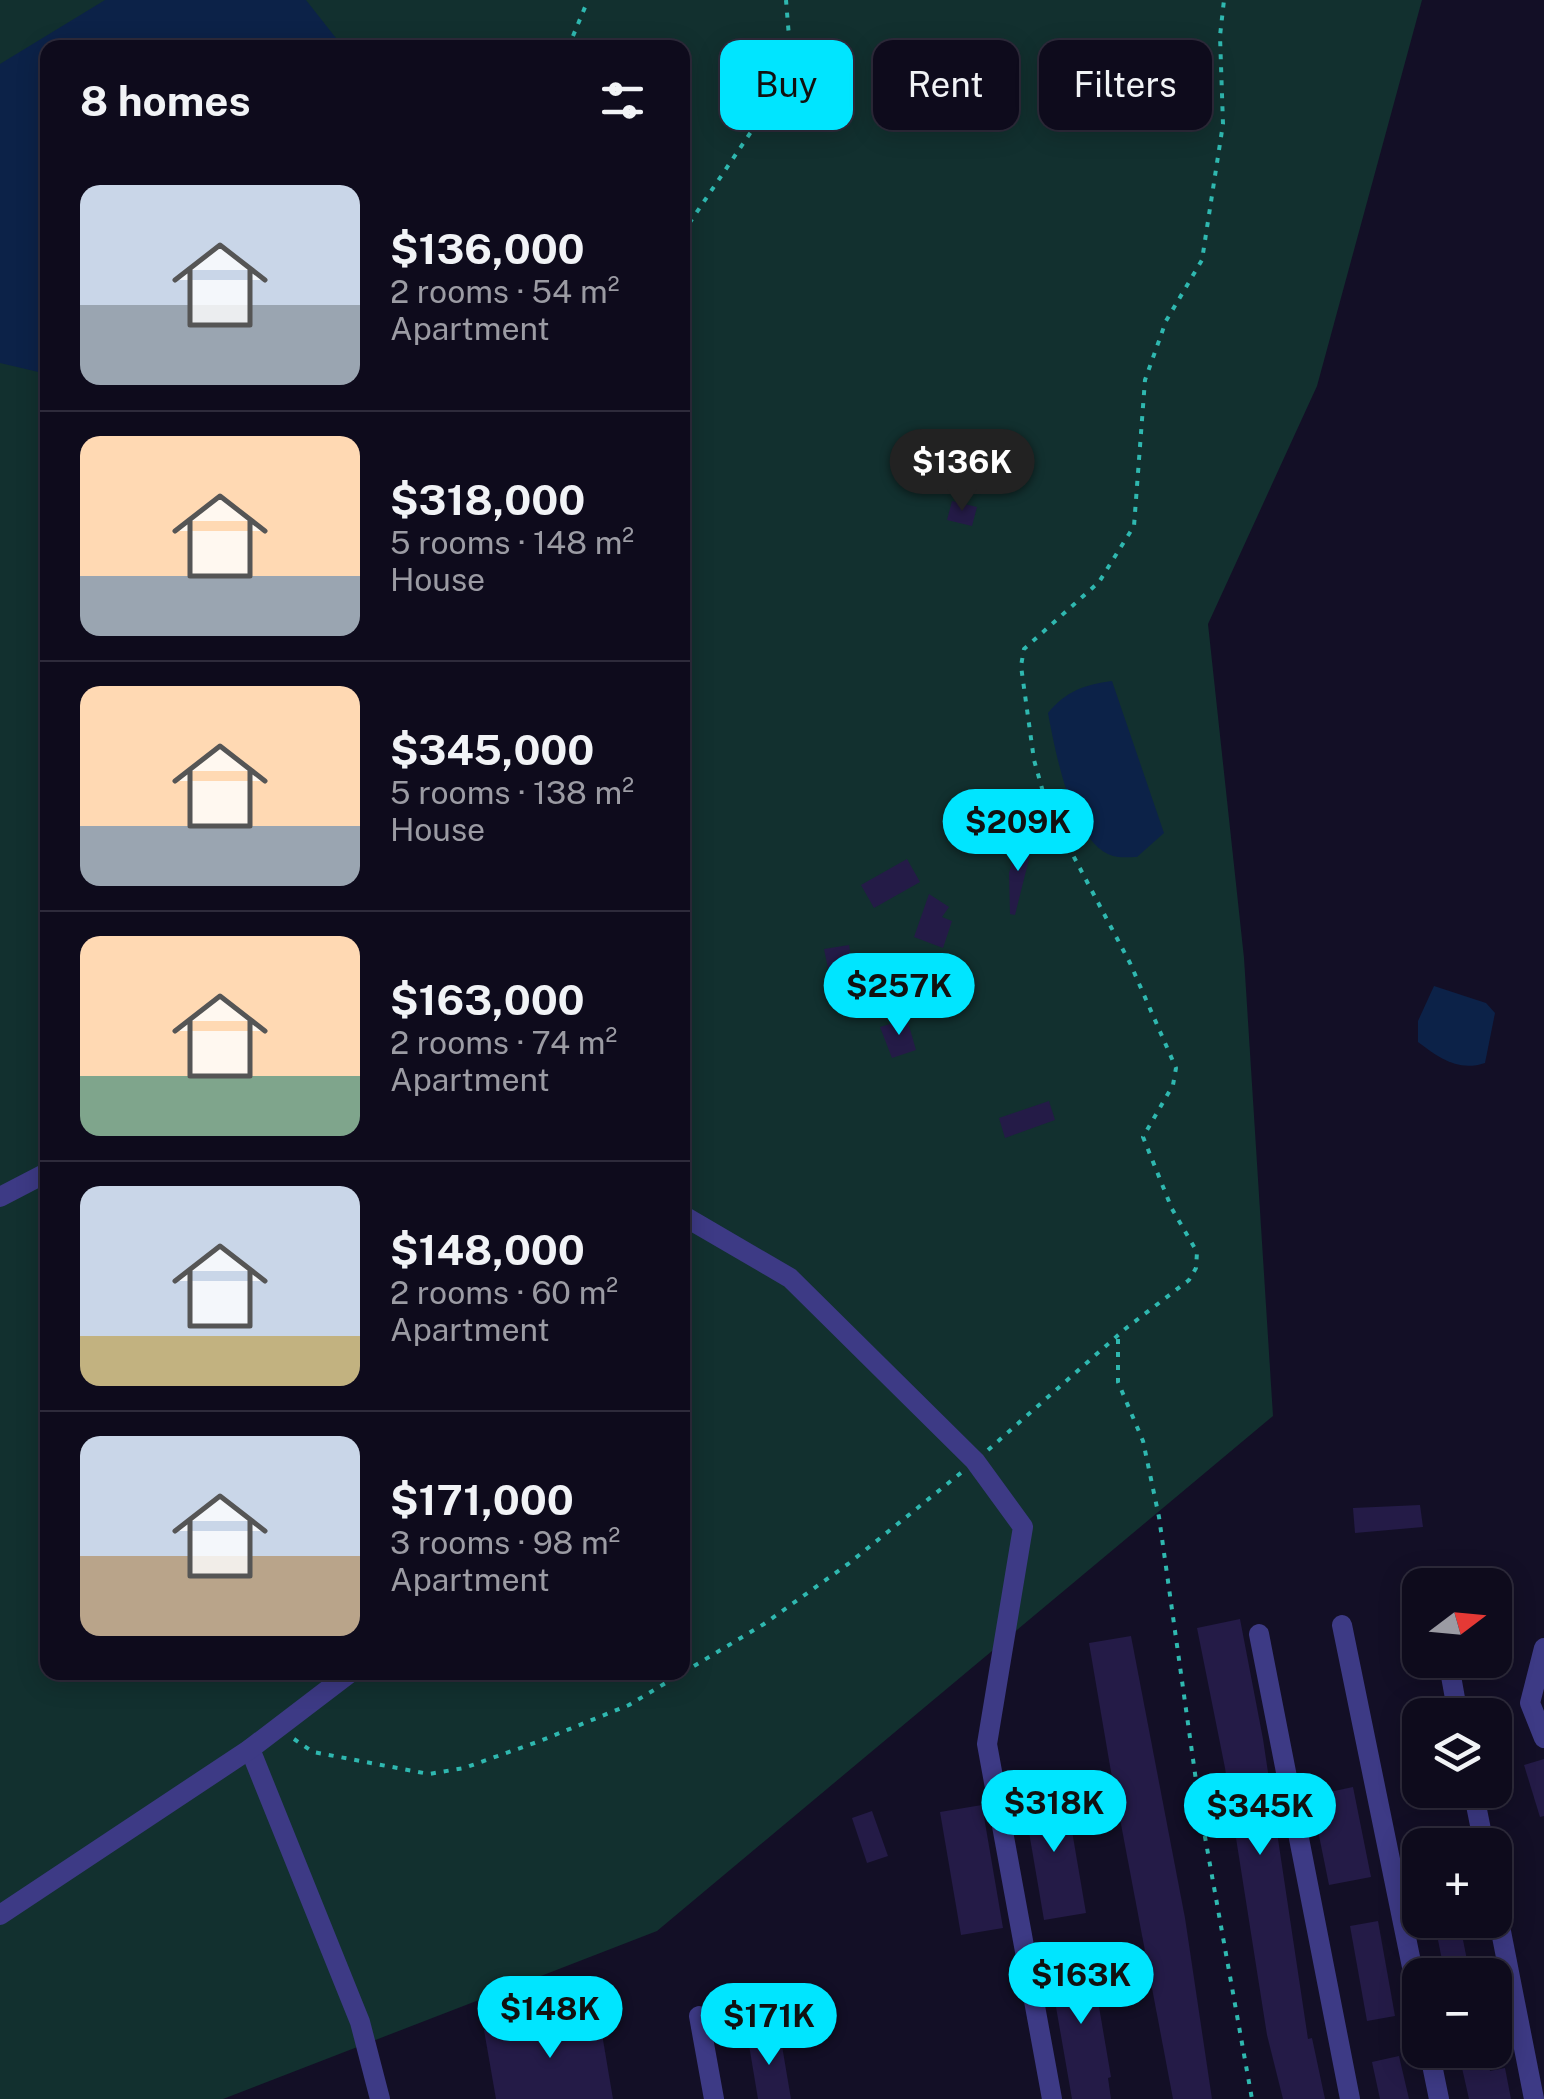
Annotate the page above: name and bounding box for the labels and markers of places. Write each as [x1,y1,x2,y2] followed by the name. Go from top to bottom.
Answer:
[892,429,1032,514] pin: $136K
[948,789,1088,874] pin: $209K
[829,953,969,1038] pin: $257K
[984,1770,1124,1855] pin: $318K
[1190,1773,1330,1858] pin: $345K
[1011,1942,1151,2027] pin: $163K
[480,1976,620,2061] pin: $148K
[699,1983,839,2068] pin: $171K

